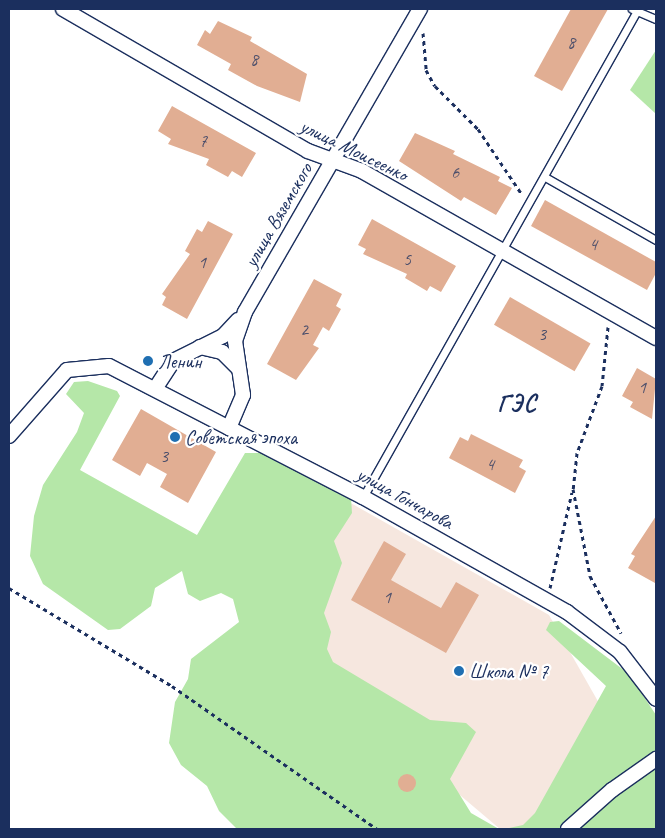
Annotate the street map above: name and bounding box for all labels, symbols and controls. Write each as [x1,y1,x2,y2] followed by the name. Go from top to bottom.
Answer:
[567,31,575,53] house number: 8
[250,48,258,70] house number: 8
[297,114,411,186] street label: улица Моисеенко
[199,130,207,152] house number: 7
[238,158,318,272] street label: улица Вяземского
[451,161,459,183] house number: 6
[589,233,597,255] house number: 4
[403,248,411,270] house number: 5
[198,251,206,273] house number: 1
[300,318,308,340] house number: 2
[538,323,546,345] house number: 3
[158,349,201,373] place label: Ленин
[142,355,154,367] marker: Ленин
[638,376,646,398] house number: 1
[497,388,537,418] district label: ГЭС
[185,425,297,449] place label: Советская эпоха
[169,431,181,443] marker: Советская эпоха
[160,445,168,467] house number: 3
[486,453,494,475] house number: 4
[352,462,458,534] street label: улица Гончарова
[383,586,391,608] house number: 1
[469,659,548,683] place label: Школа № 7
[453,665,465,677] marker: Школа № 7

